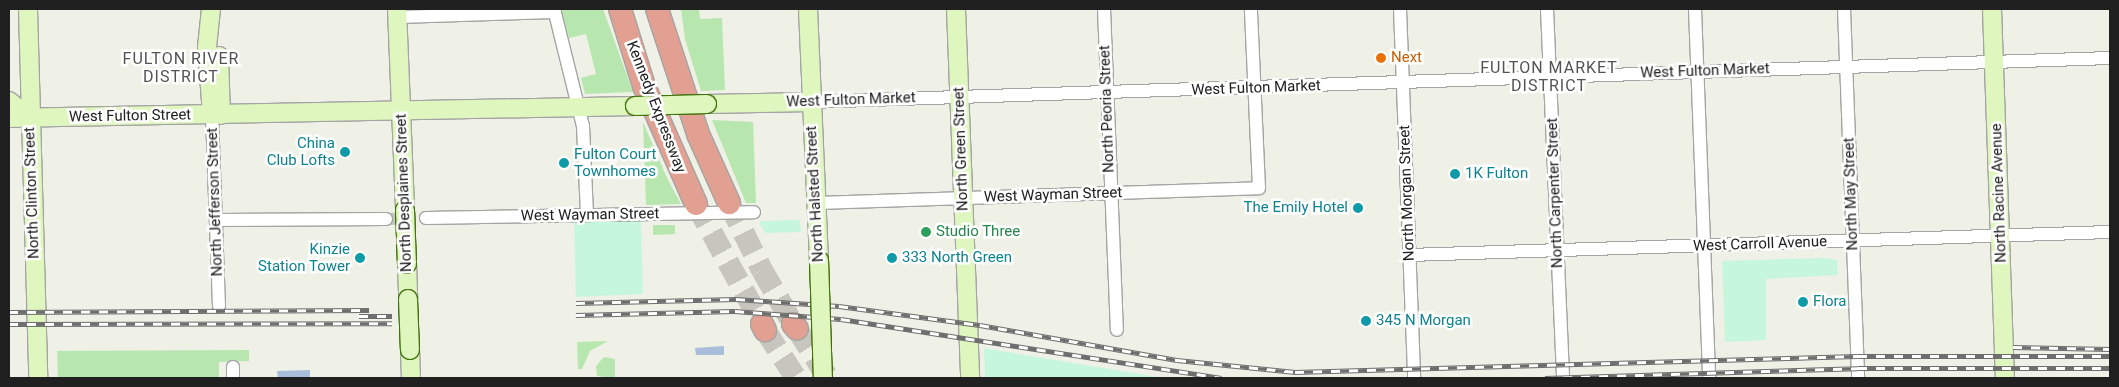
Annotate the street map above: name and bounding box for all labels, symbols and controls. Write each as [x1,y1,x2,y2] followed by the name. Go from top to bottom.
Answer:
[622,38,690,176] street label: Kennedy Expressway
[1096,45,1118,173] street label: North Peoria Street
[121,49,241,87] district label: FULTON RIVER DISTRICT
[1391,49,1422,67] place label: Next
[1375,52,1387,64] marker: Next
[1479,58,1619,96] district label: FULTON MARKET DISTRICT
[1640,60,1770,82] street label: West Fulton Market
[1191,77,1321,99] street label: West Fulton Market
[950,87,972,211] street label: North Green Street
[786,89,916,111] street label: West Fulton Market
[69,106,191,126] street label: West Fulton Street
[392,114,416,272] street label: North Desplaines Street
[1543,117,1567,269] street label: North Carpenter Street
[1988,123,2010,263] street label: North Racine Avenue
[802,125,828,263] street label: North Halsted Street
[1396,125,1418,261] street label: North Morgan Street
[21,127,43,259] street label: North Clinton Street
[203,127,227,277] street label: North Jefferson Street
[267,134,335,169] place label: China Club Lofts
[1840,137,1862,251] street label: North May Street
[574,145,656,180] place label: Fulton Court Townhomes
[339,146,351,158] marker: China Club Lofts
[558,157,570,169] marker: Fulton Court Townhomes
[1465,165,1528,183] place label: 1K Fulton
[1449,168,1461,180] marker: 1K Fulton
[983,184,1123,206] street label: West Wayman Street
[1244,199,1348,217] place label: The Emily Hotel
[1352,202,1364,214] marker: The Emily Hotel
[521,205,659,225] street label: West Wayman Street
[936,223,1021,241] place label: Studio Three
[920,226,932,238] marker: Studio Three
[1693,233,1827,255] street label: West Carroll Avenue
[258,240,350,275] place label: Kinzie Station Tower
[902,249,1012,267] place label: 333 North Green
[354,252,366,264] marker: Kinzie Station Tower
[886,252,898,264] marker: 333 North Green
[1813,293,1846,311] place label: Flora
[1797,296,1809,308] marker: Flora
[1376,312,1471,330] place label: 345 N Morgan
[1360,315,1372,327] marker: 345 N Morgan

